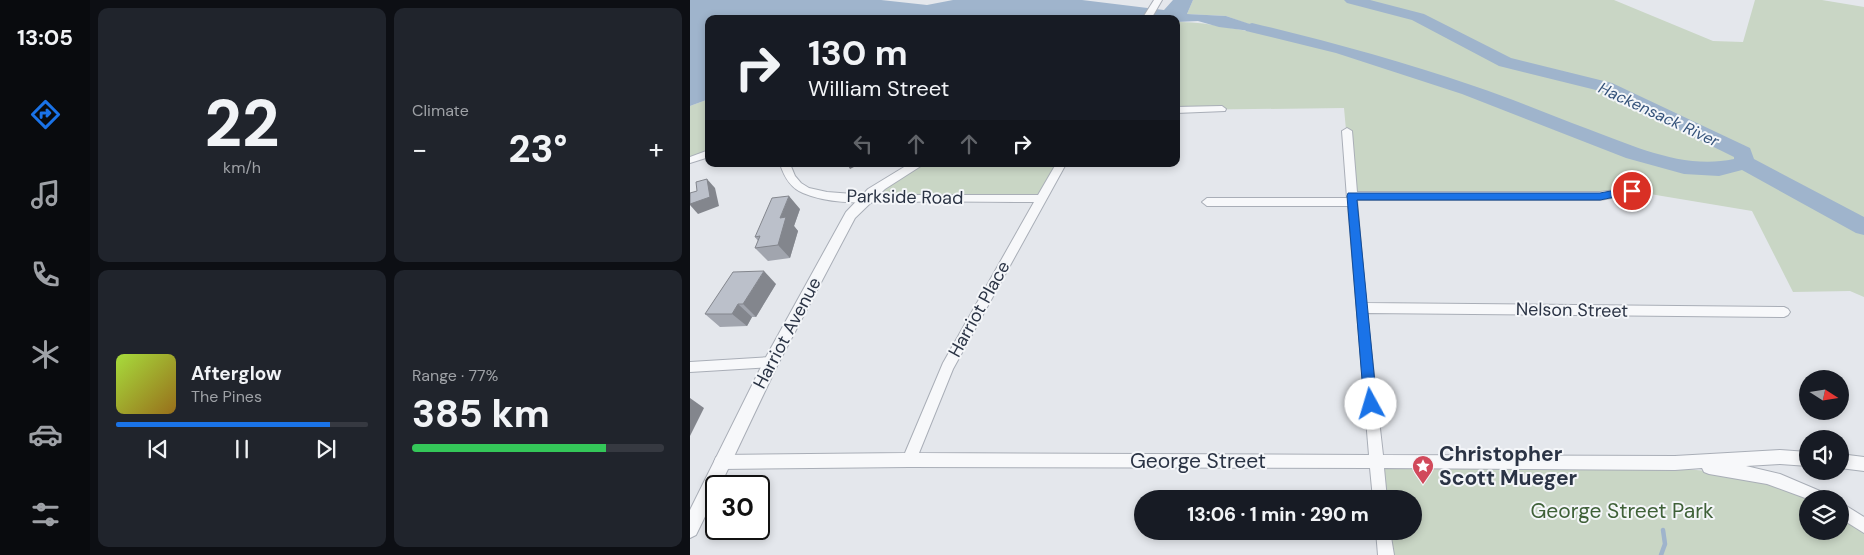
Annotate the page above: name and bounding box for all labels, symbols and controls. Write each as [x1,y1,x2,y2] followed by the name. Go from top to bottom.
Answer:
[17,23,73,52] text: 13:05
[808,30,908,76] text: 130 m
[725,35,790,100] icon: right
[808,74,949,103] text: William Street
[1595,77,1723,152] water label: Hackensack River
[204,82,280,166] text: 22
[28,97,63,132] icon: directions
[412,100,469,121] text: Climate
[509,124,567,174] text: 23°
[849,130,877,158] icon: left
[902,130,930,158] icon: ahead
[955,130,983,158] icon: ahead
[1008,130,1036,158] icon: right
[412,131,427,168] text: −
[649,131,664,168] text: +
[223,157,261,178] text: km/h
[1611,170,1653,212] pin
[28,177,63,212] icon: music
[1618,177,1646,205] icon: arrive
[847,184,963,210] street label: Parkside Road
[28,257,63,292] icon: phone
[943,257,1015,361] street label: Harriot Place
[748,273,826,393] street label: Harriot Avenue
[1516,297,1628,323] street label: Nelson Street
[28,337,63,372] icon: climate
[191,361,282,386] text: Afterglow
[412,365,498,386] text: Range · 77%
[1799,370,1849,420] north arrow
[1799,370,1849,540] map controls
[1344,377,1396,429] position arrow
[191,386,262,407] text: The Pines
[412,389,550,439] text: 385 km
[28,417,63,452] icon: car
[1799,430,1849,480] button: sound
[144,435,172,463] icon: previous
[228,435,256,463] icon: pause
[312,435,340,463] icon: next
[1439,440,1578,492] place label: Christopher Scott Mueger
[1130,447,1266,475] street label: George Street
[1411,454,1435,485] place icon: Christopher Scott Mueger
[705,475,770,540] speed limit sign: 30
[1799,490,1849,540] button: layers
[28,497,63,532] icon: filters
[1530,497,1714,525] park label: George Street Park
[1187,502,1369,527] text: 13:06 · 1 min · 290 m

